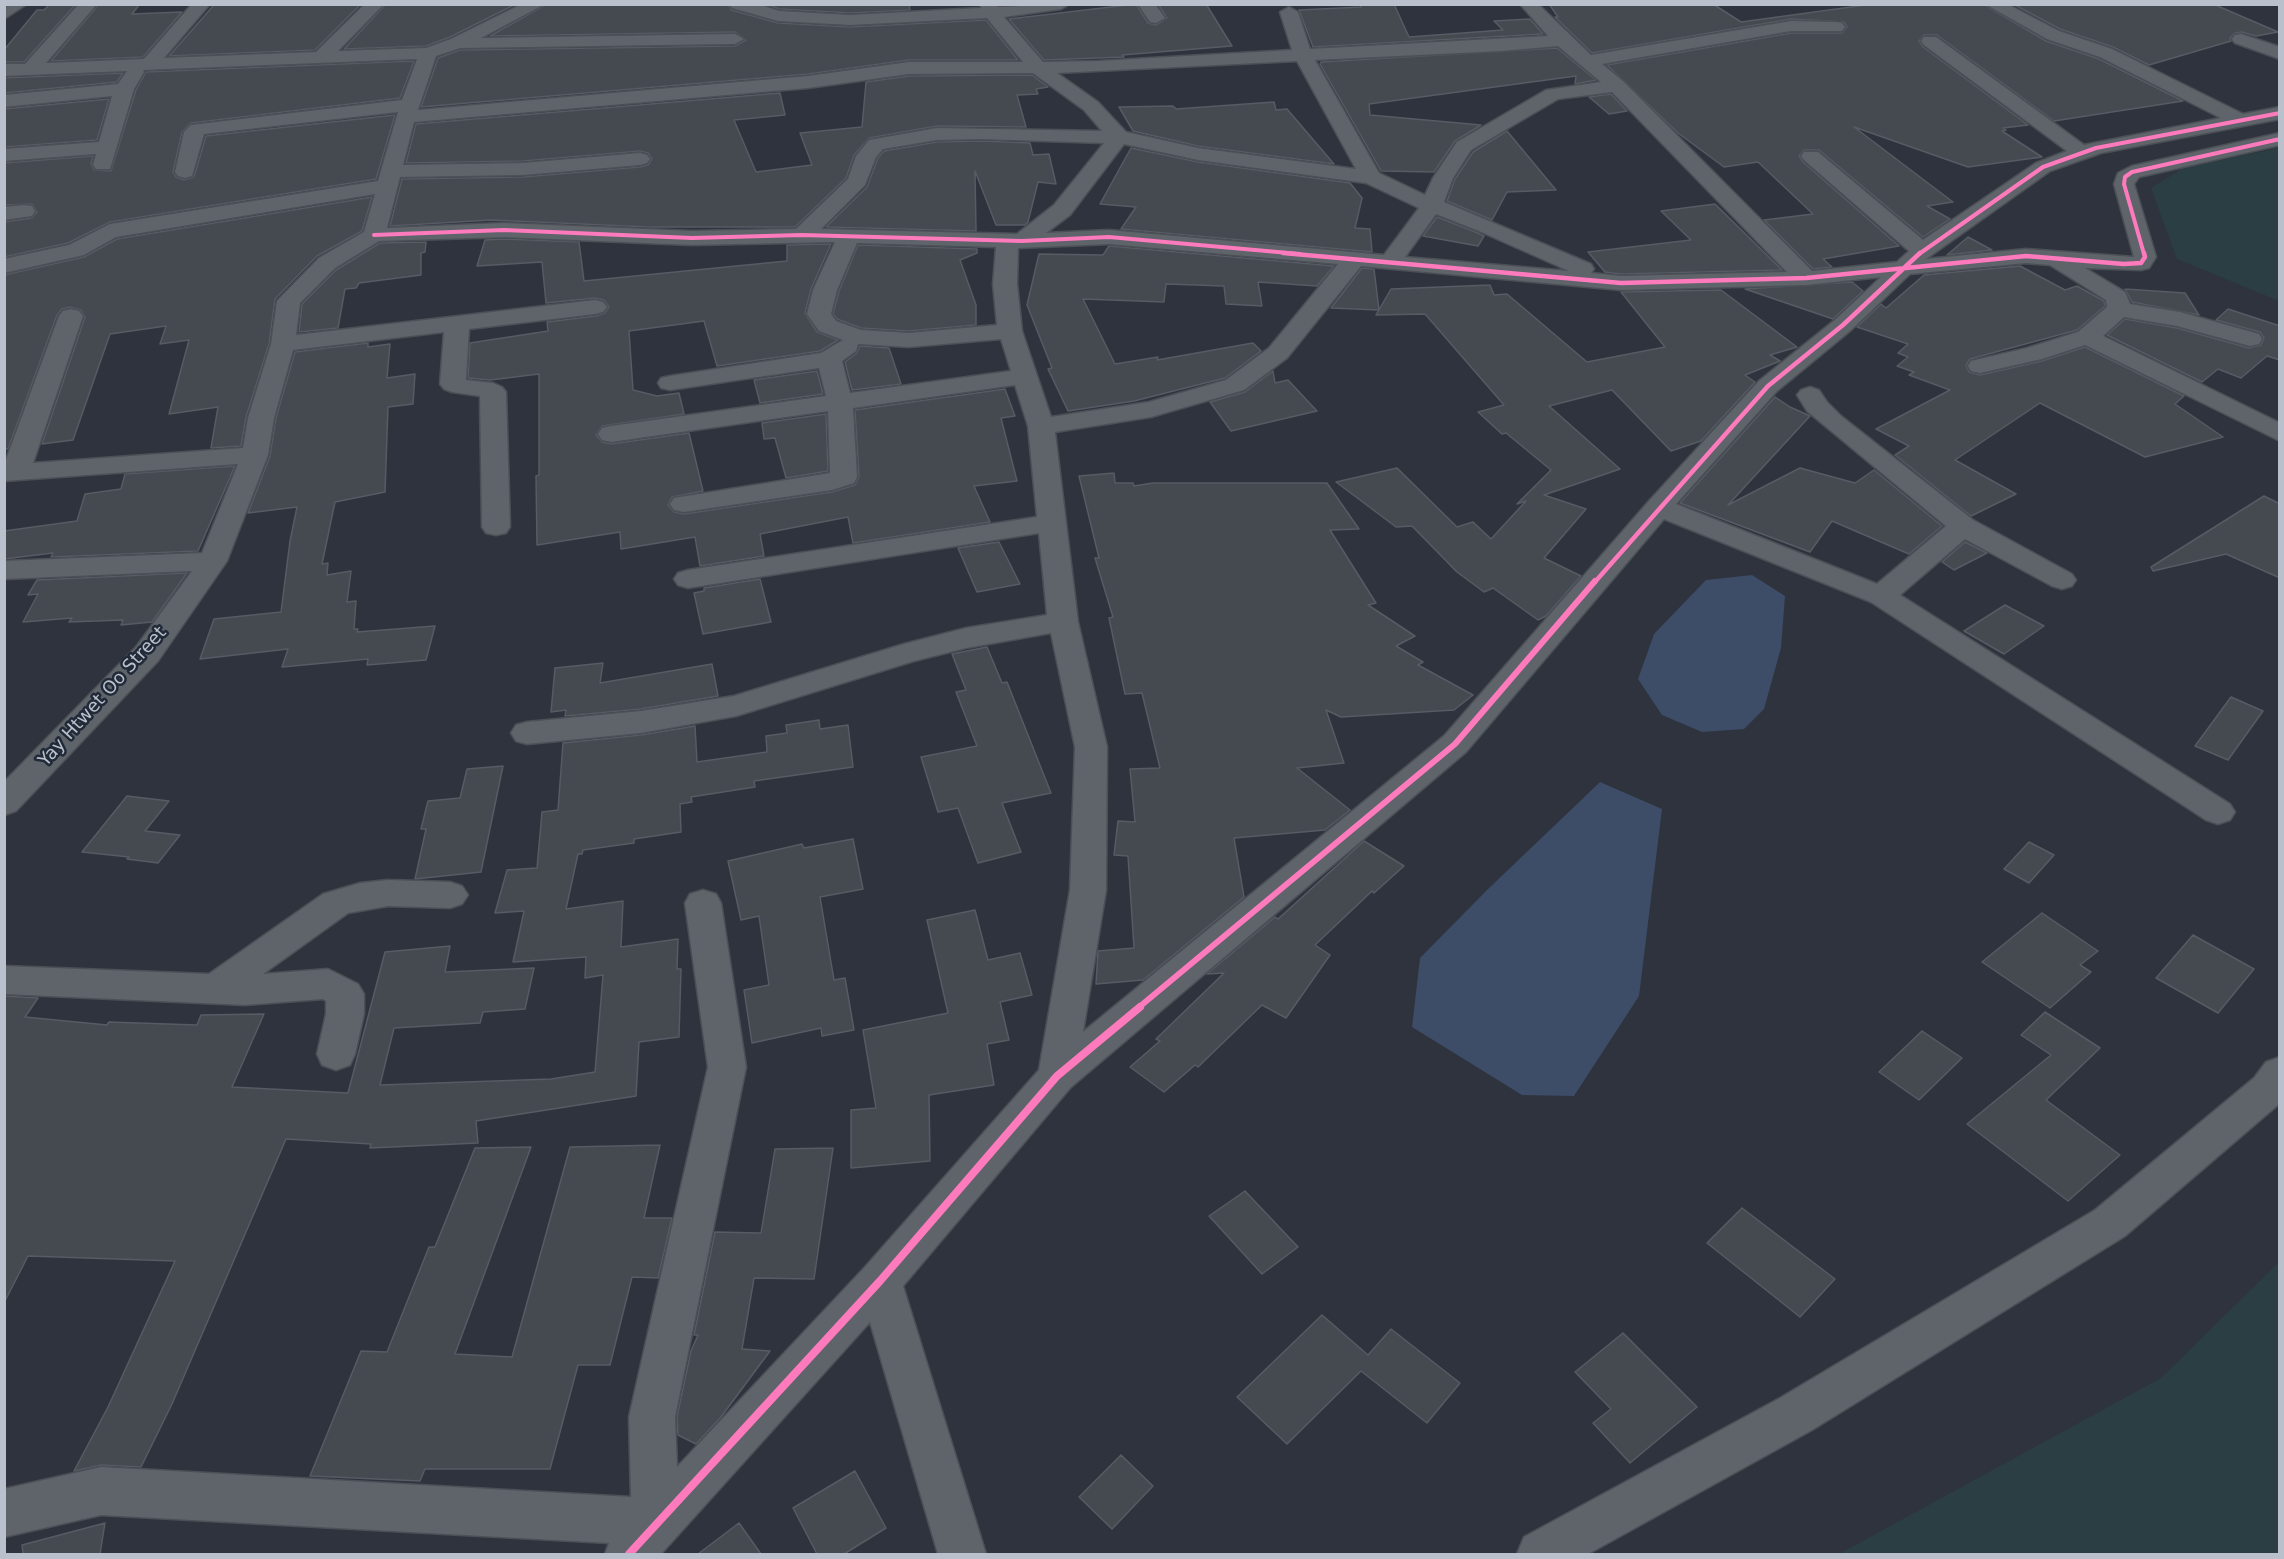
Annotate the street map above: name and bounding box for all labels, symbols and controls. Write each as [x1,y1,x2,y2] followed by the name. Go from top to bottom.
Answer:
[35,623,171,771] street label: Yay Htwet Oo Street

